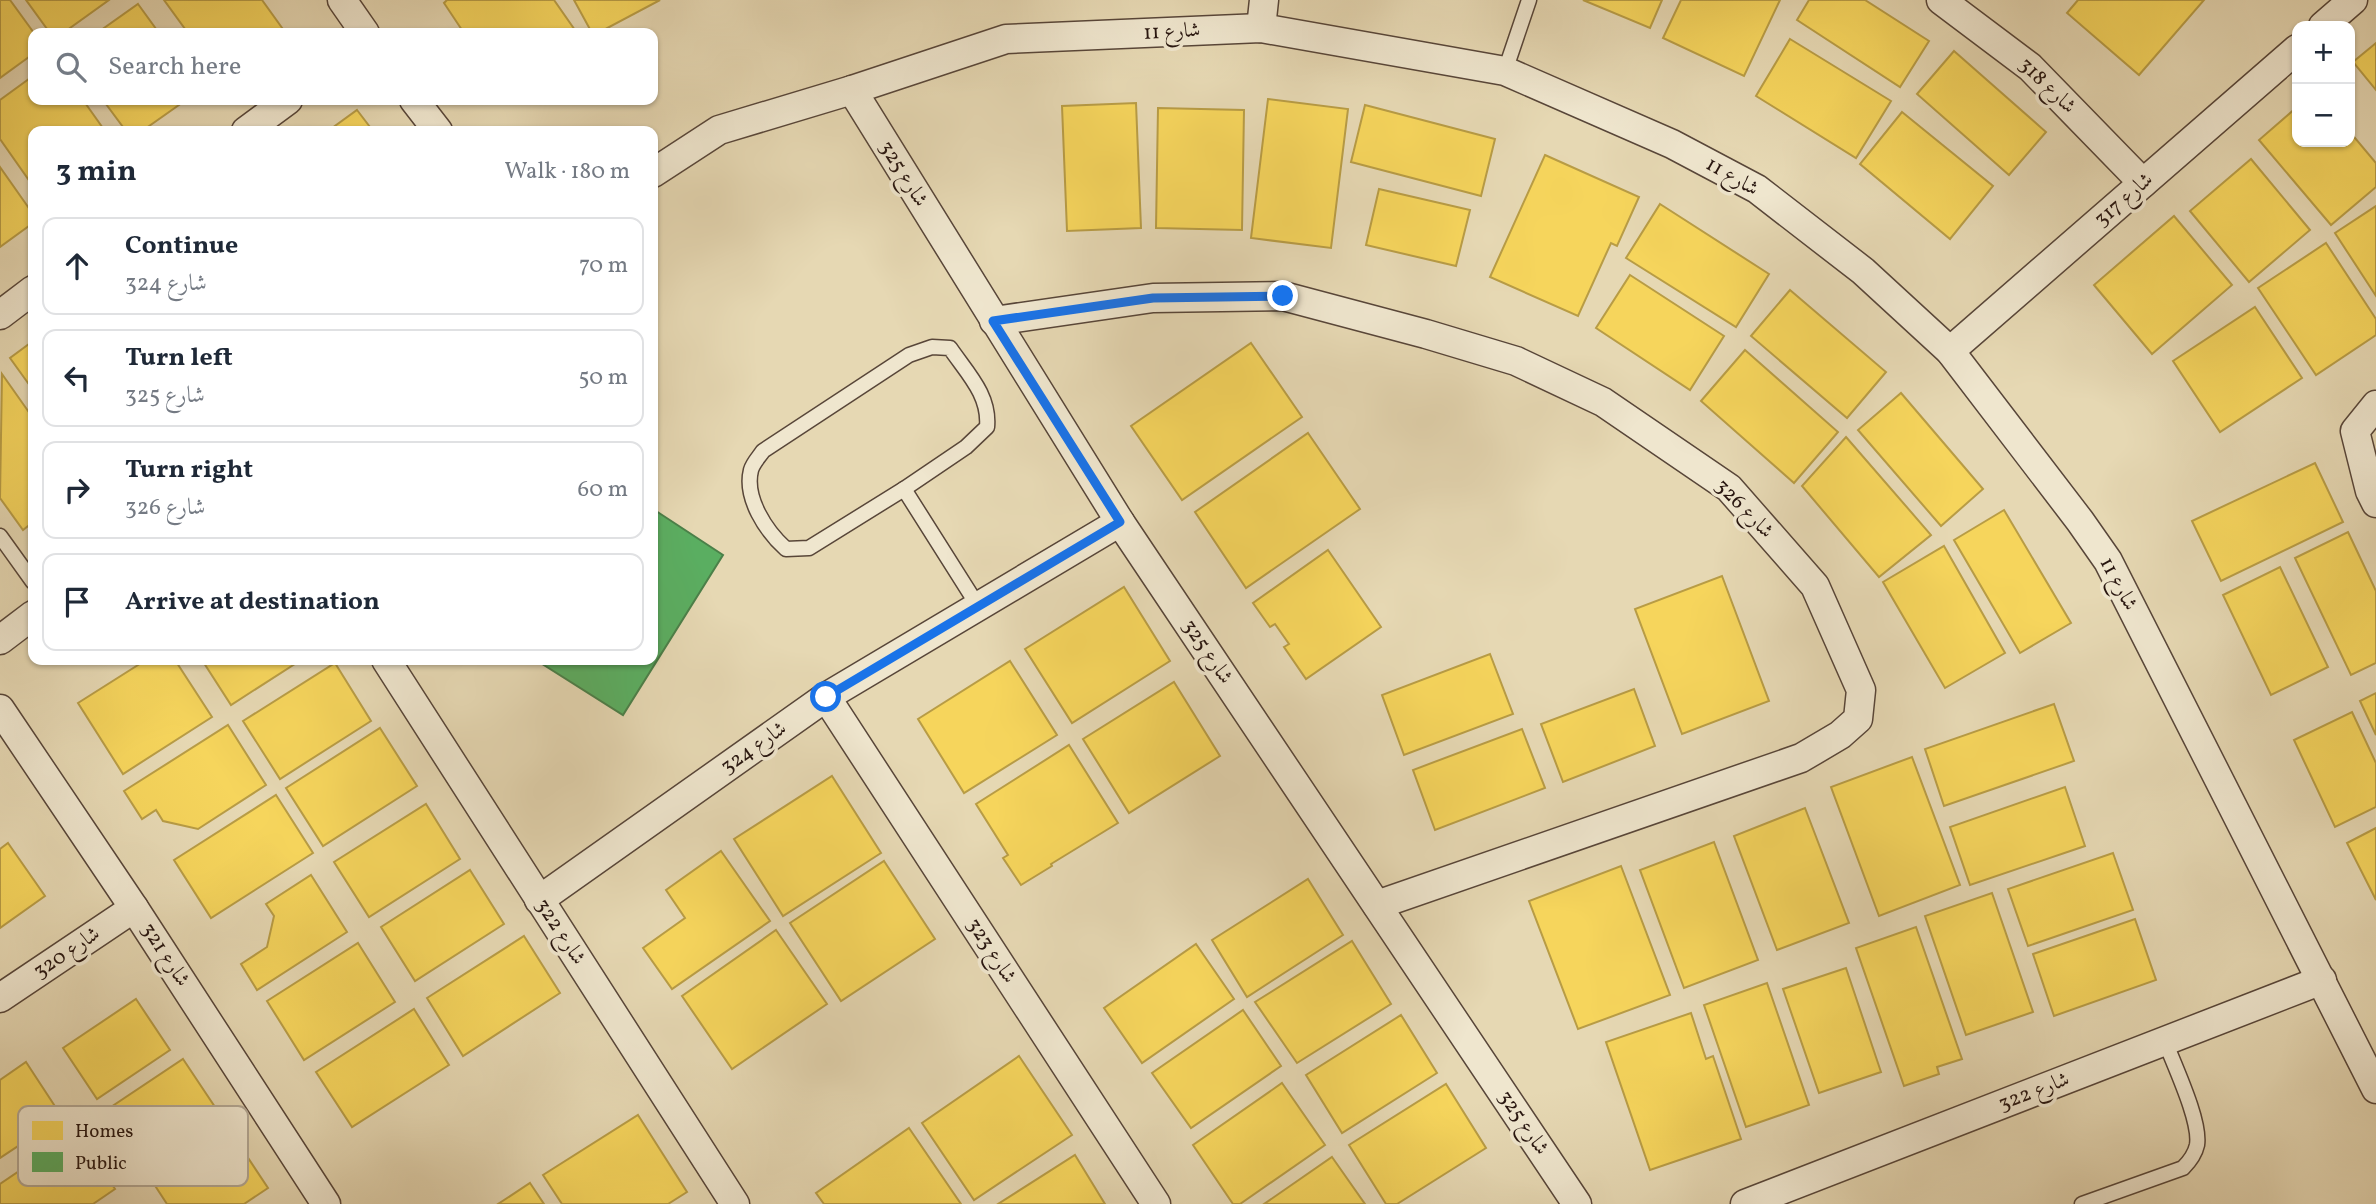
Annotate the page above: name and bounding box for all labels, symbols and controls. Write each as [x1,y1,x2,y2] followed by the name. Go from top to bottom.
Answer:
[1143,16,1201,50] street label: شارع 11
[2292,21,2355,147] map controls
[2292,21,2355,84] button: +
[28,28,658,105] search box
[52,48,90,86] icon: search
[108,49,241,85] text: Search here
[2010,51,2082,122] street label: شارع 318
[2292,84,2355,147] button: −
[870,135,935,214] street label: شارع 325
[1699,150,1764,206] street label: شارع 11
[56,151,137,193] text: 3 min
[505,156,630,188] text: Walk · 180 m
[2088,166,2161,235] street label: شارع 317
[125,228,238,264] text: Continue
[58,247,96,285] icon: ahead
[579,250,628,282] text: 70 m
[125,268,207,300] text: شارع 324
[1267,280,1298,311] route end
[125,340,233,376] text: Turn left
[58,359,96,397] icon: left
[579,362,628,394] text: 50 m
[125,380,205,412] text: شارع 325
[125,452,253,488] text: Turn right
[58,471,96,509] icon: right
[1707,473,1780,547] street label: شارع 326
[578,474,628,506] text: 60 m
[125,492,205,524] text: شارع 326
[2090,552,2144,617] street label: شارع 11
[58,583,96,621] icon: arrive
[125,584,380,620] text: Arrive at destination
[1173,614,1239,691] street label: شارع 325
[810,681,841,712] route start
[715,715,794,783] street label: شارع 324
[526,893,592,972] street label: شارع 322
[957,913,1023,991] street label: شارع 323
[132,917,196,994] street label: شارع 321
[28,920,107,988] street label: شارع 320
[1994,1065,2074,1121] street label: شارع 322
[1489,1085,1555,1162] street label: شارع 325
[18,1106,248,1186] legend
[75,1119,133,1145] text: Homes
[75,1151,127,1177] text: Public

